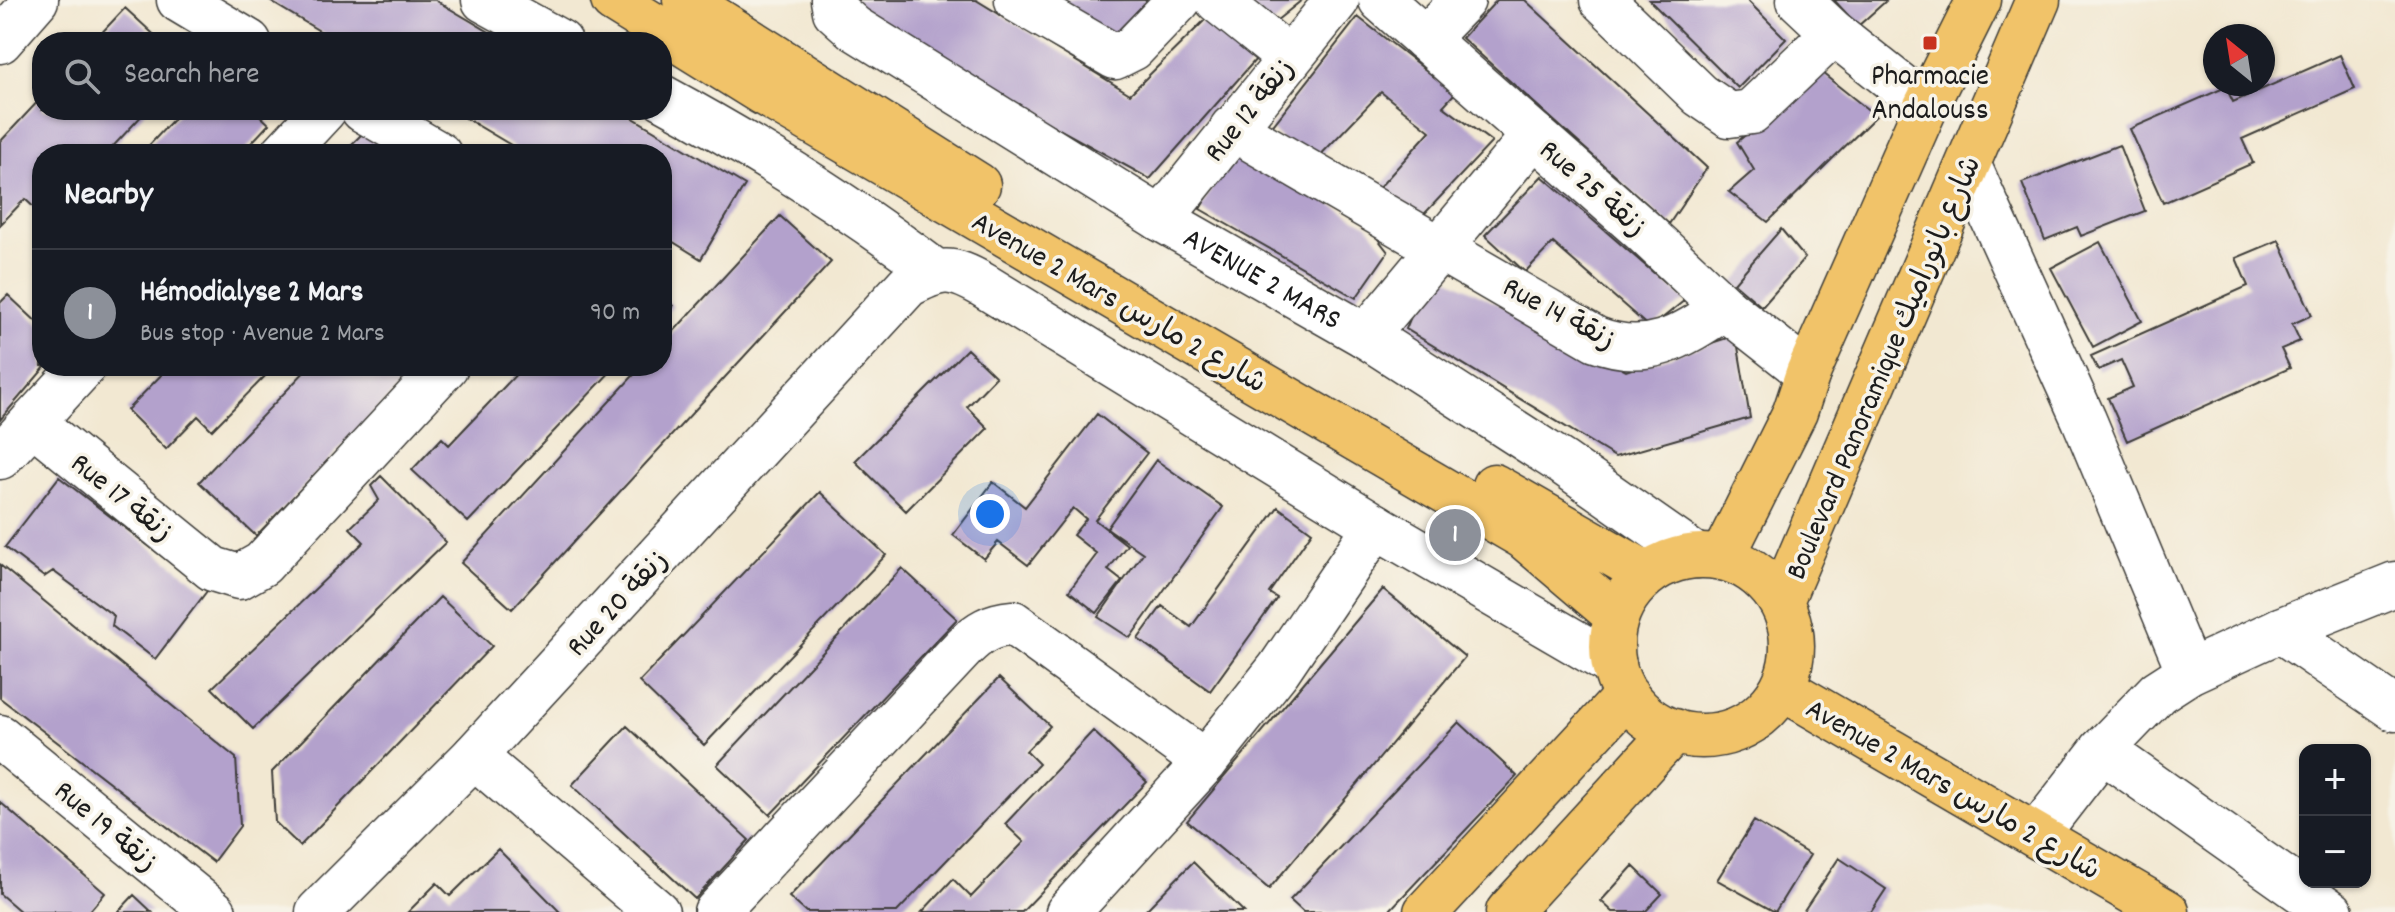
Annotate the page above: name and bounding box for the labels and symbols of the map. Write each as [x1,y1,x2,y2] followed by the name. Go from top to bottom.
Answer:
[2203,24,2275,96] north arrow
[1921,34,1939,52] marker: Pharmacie Andalouss
[1196,50,1307,173] street label: Rue 12 زنقة
[1871,57,1989,134] place label: Pharmacie Andalouss
[1528,131,1654,249] street label: Rue 25 زنقة
[1777,150,1995,587] street label: Boulevard Panoramique شارع بانوراميك
[962,203,1273,407] street label: Avenue 2 Mars شارع 2 مارس
[1174,219,1348,344] street label: AVENUE 2 MARS
[1494,268,1622,364] street label: Rue 14 زنقة
[59,444,181,555] street label: Rue 17 زنقة
[970,494,1010,534] your location
[1429,505,1481,565] pin: 1
[558,542,680,668] street label: Rue 20 زنقة
[1796,690,2107,894] street label: Avenue 2 Mars شارع 2 مارس
[43,772,165,885] street label: Rue 19 زنقة

